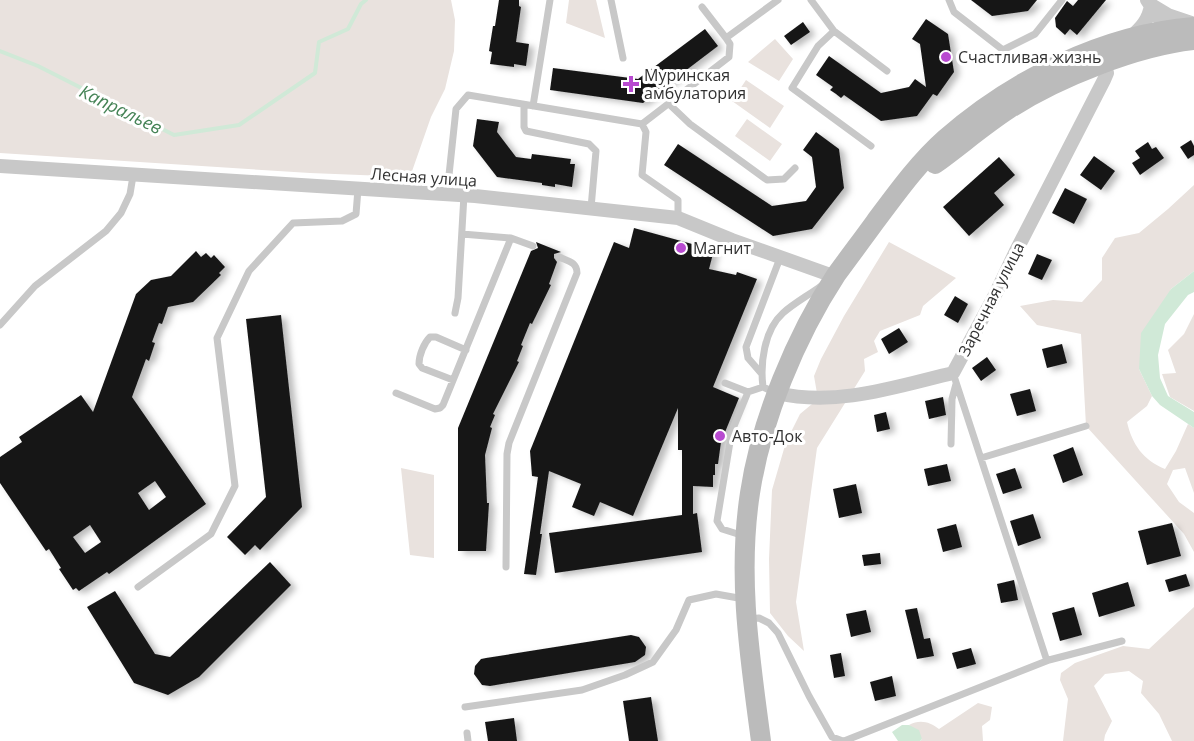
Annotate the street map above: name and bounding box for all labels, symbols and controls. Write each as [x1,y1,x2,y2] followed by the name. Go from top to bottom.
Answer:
[958,46,1102,68] place label: Счастливая жизнь
[939,50,953,64] marker: Счастливая жизнь
[644,64,746,104] place label: Муринская амбулатория
[622,75,640,93] marker: Муринская амбулатория
[76,79,166,139] water label: Капральев
[370,162,478,192] street label: Лесная улица
[693,237,751,259] place label: Магнит
[953,238,1029,360] street label: Заречная улица
[674,241,688,255] marker: Магнит
[732,425,803,447] place label: Авто-Док
[713,429,727,443] marker: Авто-Док

